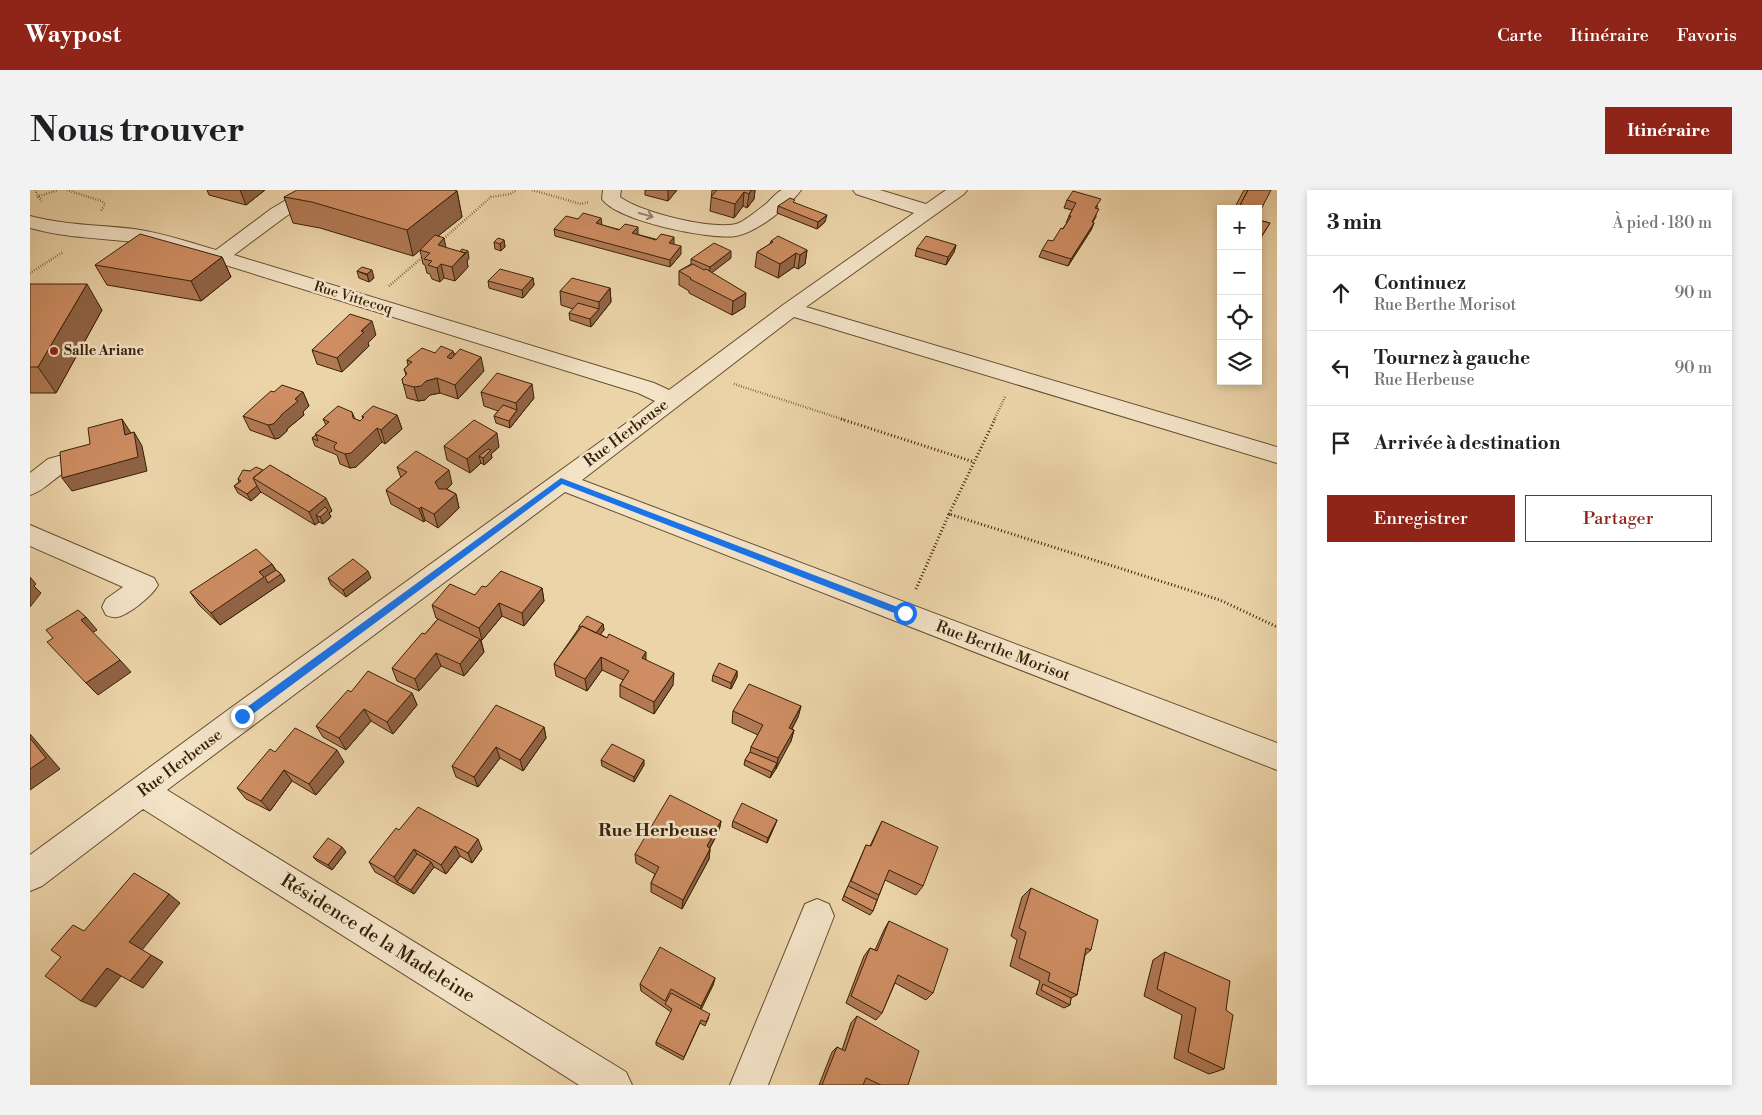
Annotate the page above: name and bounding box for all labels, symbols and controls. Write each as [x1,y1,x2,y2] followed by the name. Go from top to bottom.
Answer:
[25,20,121,50] text: Waypost
[1497,24,1542,47] text: Carte
[1570,24,1649,47] text: Itinéraire
[1677,24,1737,47] text: Favoris
[1605,107,1732,154] button: Itinéraire
[30,109,245,152] text: Nous trouver
[1217,205,1262,385] map controls
[1217,205,1262,250] button: +
[1327,210,1382,236] text: 3 min
[637,211,653,220] one-way arrow
[1612,213,1712,233] text: À pied · 180 m
[1217,250,1262,295] button: −
[1374,271,1466,295] text: Continuez
[312,278,394,318] street label: Rue Vittecoq
[1327,279,1355,307] icon: ahead
[1674,283,1712,303] text: 90 m
[1217,295,1262,340] button: locate
[1374,295,1516,315] text: Rue Berthe Morisot
[1217,340,1262,385] button: layers
[64,342,144,360] place label: Salle Ariane
[48,345,60,357] marker: Salle Ariane
[1374,346,1530,370] text: Tournez à gauche
[1327,354,1355,382] icon: left
[1674,358,1712,378] text: 90 m
[1374,370,1475,390] text: Rue Herbeuse
[580,395,672,471] street label: Rue Herbeuse
[1327,429,1355,457] icon: arrive
[1374,431,1560,455] text: Arrivée à destination
[1327,495,1515,542] button: Enregistrer
[1525,495,1712,542] button: Partager
[894,602,917,625] route start
[933,616,1073,686] street label: Rue Berthe Morisot
[231,705,254,728] route end
[134,725,226,801] street label: Rue Herbeuse
[598,819,718,842] district label: Rue Herbeuse
[276,868,480,1008] street label: Résidence de la Madeleine

